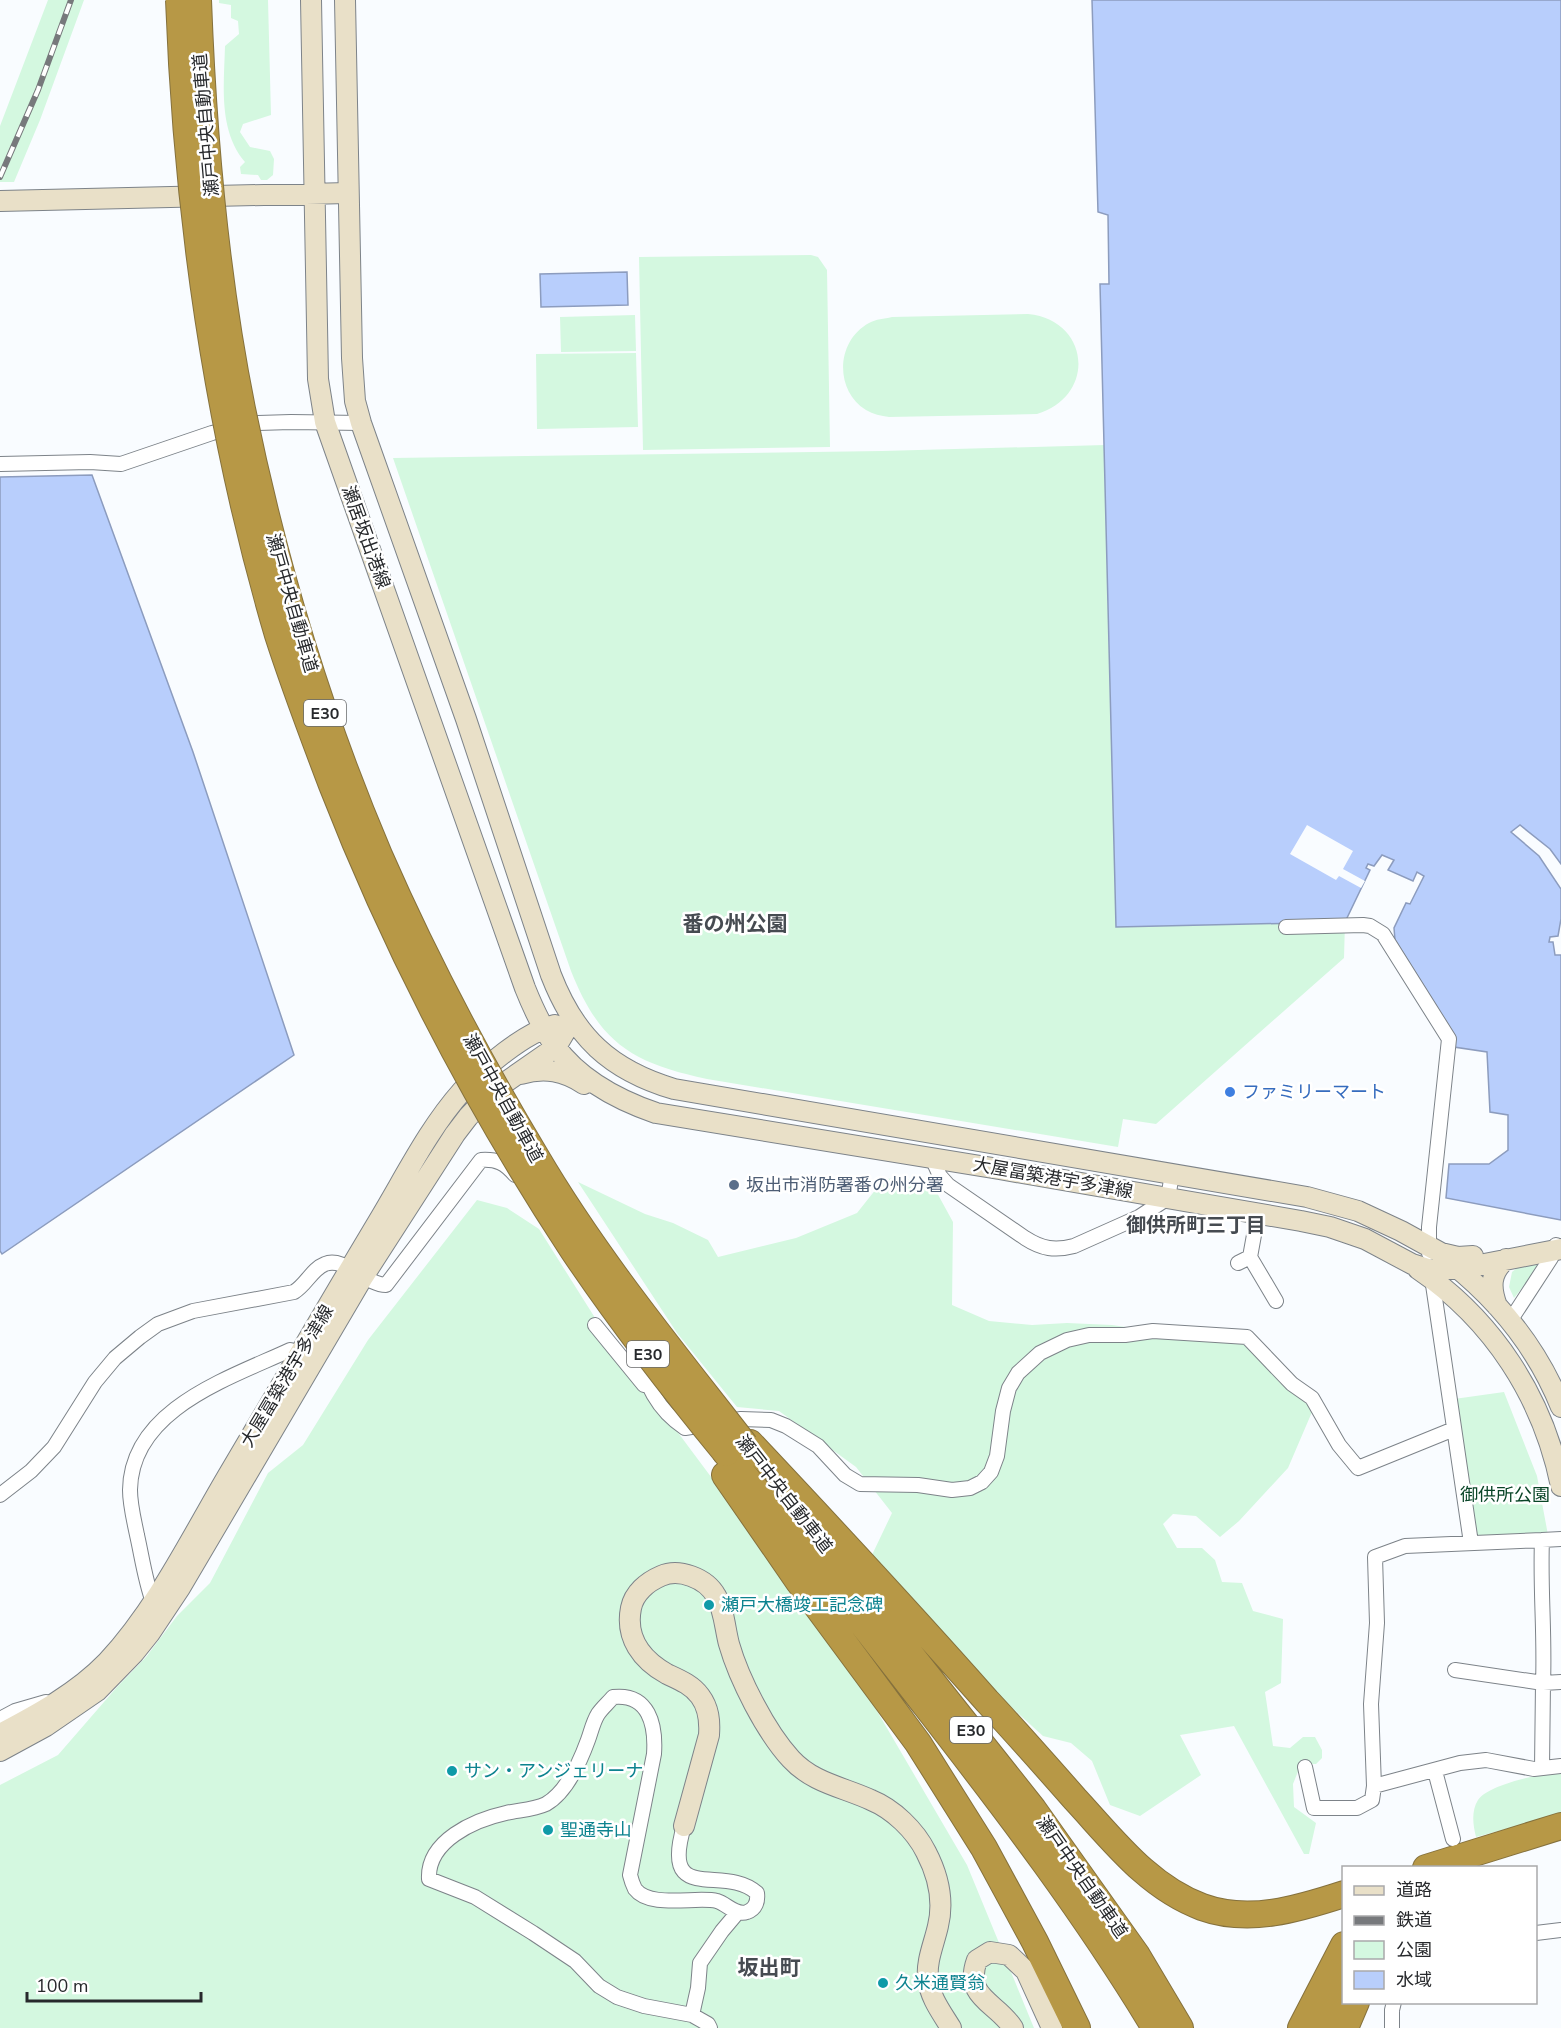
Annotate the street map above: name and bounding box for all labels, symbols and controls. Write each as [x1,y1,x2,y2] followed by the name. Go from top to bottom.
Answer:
[188,52,224,198] street label: 瀬戸中央自動車道
[336,482,396,592] street label: 瀬居坂出港線
[261,530,323,676] street label: 瀬戸中央自動車道
[304,700,346,726] road number: E30
[683,910,788,938] district label: 番の州公園
[458,1029,548,1167] street label: 瀬戸中央自動車道
[1242,1080,1386,1104] place label: ファミリーマート
[1223,1085,1237,1099] marker: ファミリーマート
[971,1152,1135,1204] street label: 大屋冨築港宇多津線
[746,1173,944,1197] place label: 坂出市消防署番の州分署
[727,1178,741,1192] marker: 坂出市消防署番の州分署
[1126,1212,1266,1239] district label: 御供所町三丁目
[235,1300,339,1452] street label: 大屋冨築港宇多津線
[627,1341,669,1367] road number: E30
[730,1430,838,1558] street label: 瀬戸中央自動車道
[1460,1483,1550,1507] park label: 御供所公園
[721,1593,883,1617] place label: 瀬戸大橋竣工記念碑
[702,1598,716,1612] marker: 瀬戸大橋竣工記念碑
[950,1717,992,1743] road number: E30
[464,1759,643,1783] place label: サン・アンジェリーナ
[445,1764,459,1778] marker: サン・アンジェリーナ
[1031,1811,1133,1943] street label: 瀬戸中央自動車道
[560,1818,632,1842] place label: 聖通寺山
[541,1823,555,1837] marker: 聖通寺山
[1342,1866,1537,2004] legend
[1396,1878,1432,1902] text: 道路
[1396,1908,1432,1932] text: 鉄道
[1396,1938,1432,1962] text: 公園
[738,1954,801,1982] district label: 坂出町
[27,1965,201,2003] scale bar
[1396,1968,1432,1992] text: 水域
[895,1971,985,1995] place label: 久米通賢翁
[36,1974,88,1998] text: 100 m
[876,1976,890,1990] marker: 久米通賢翁

